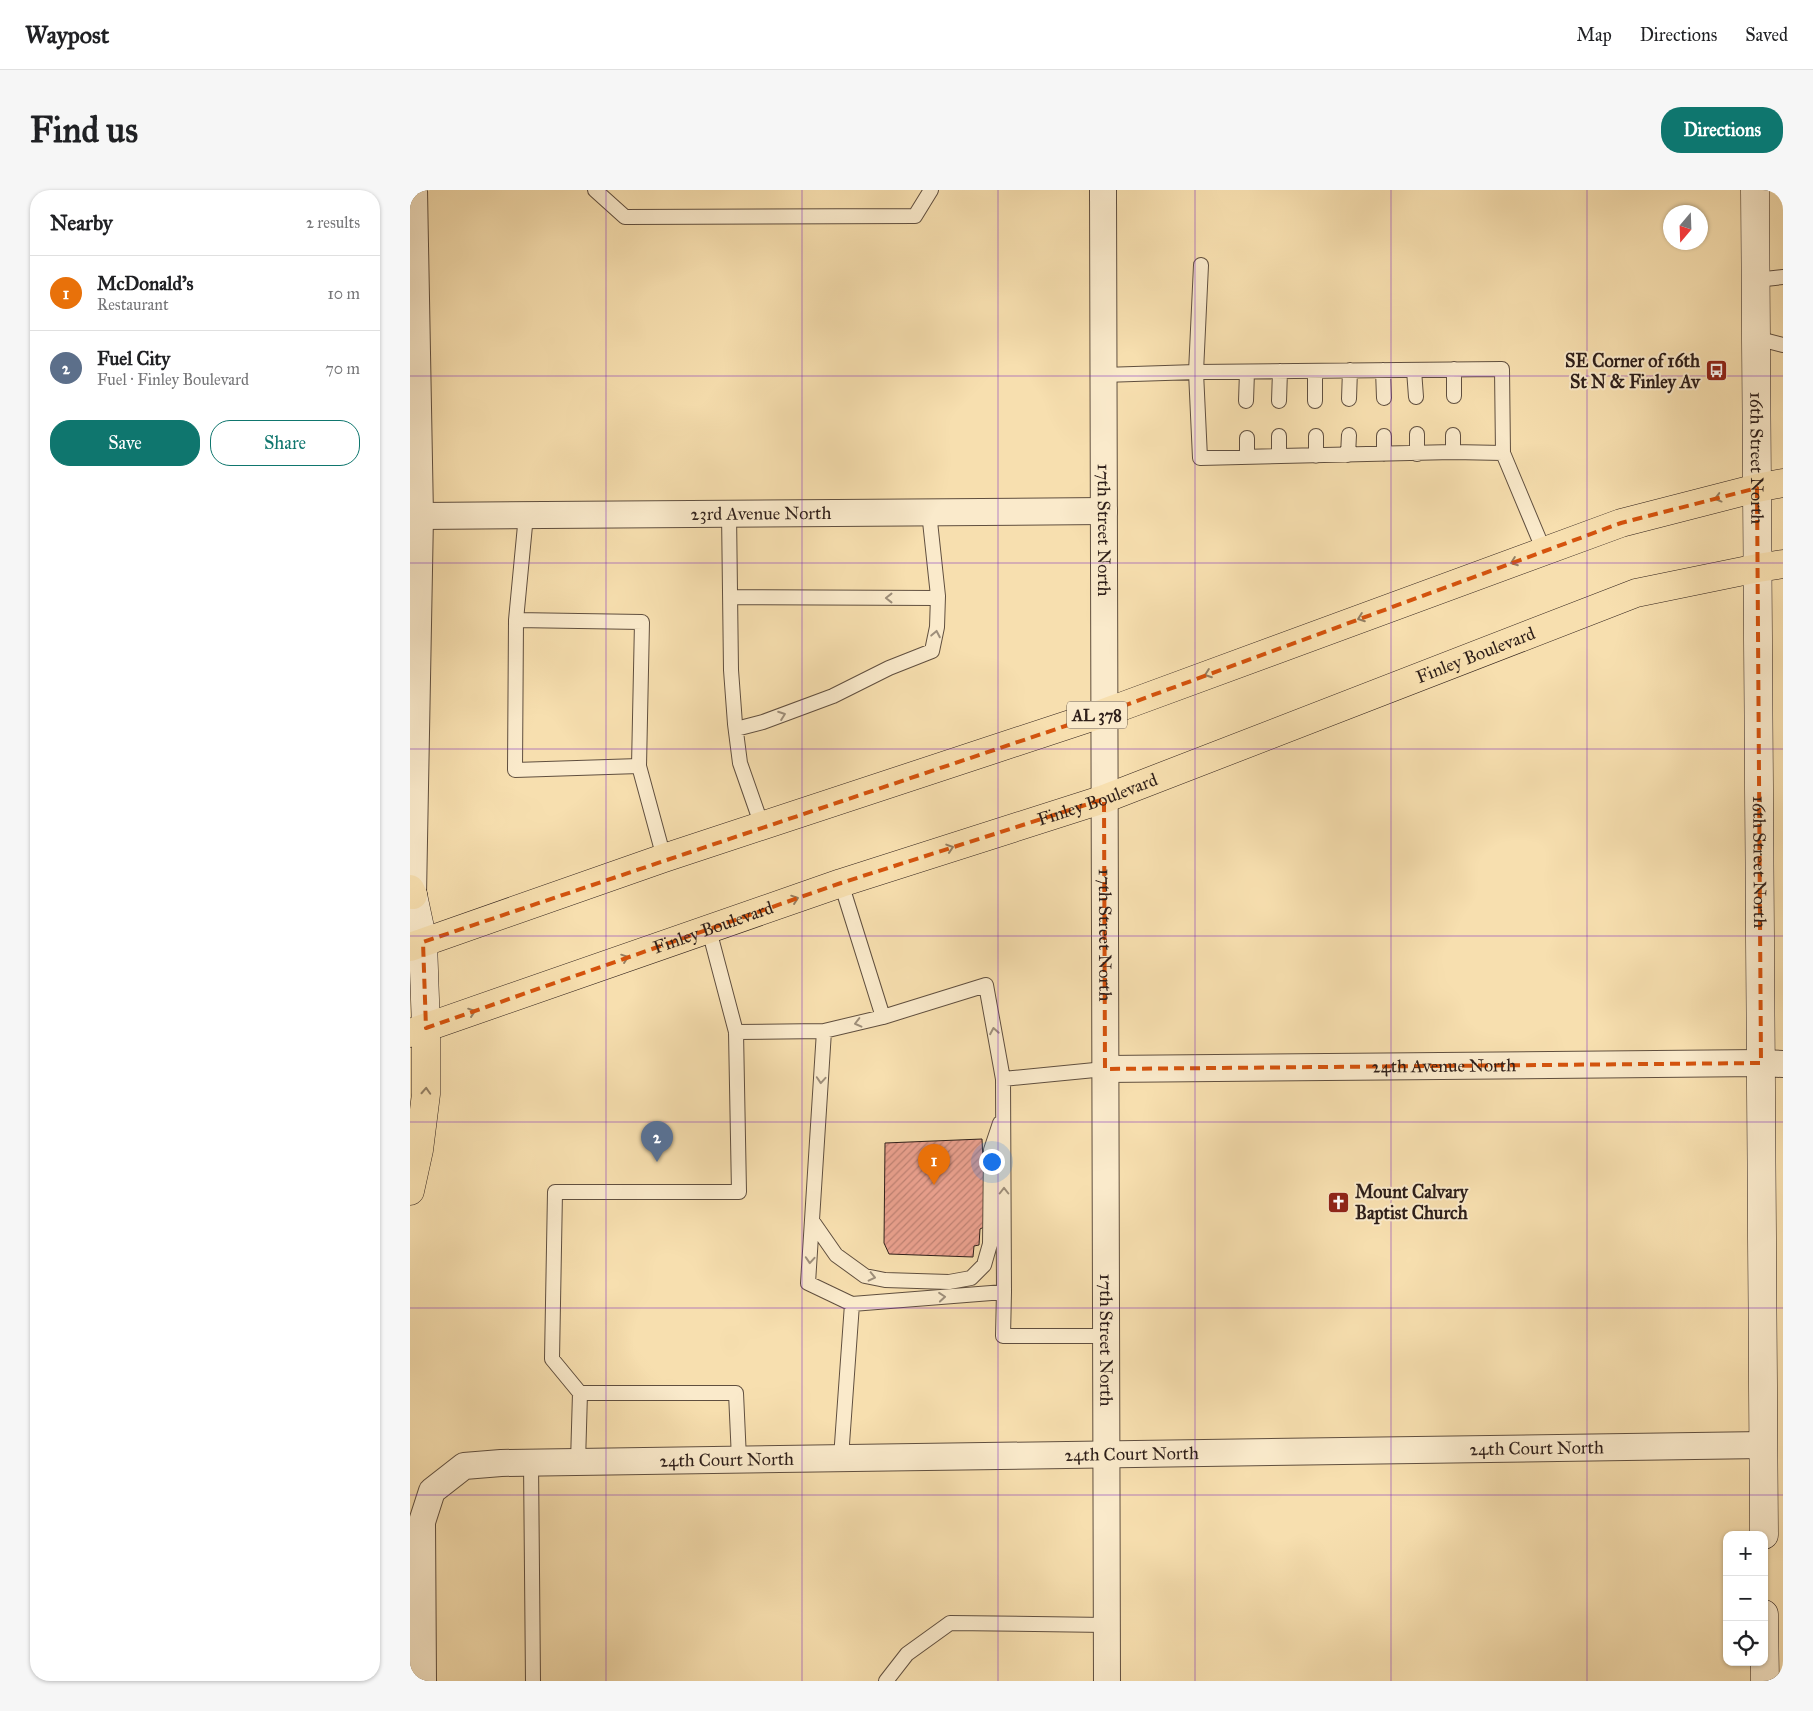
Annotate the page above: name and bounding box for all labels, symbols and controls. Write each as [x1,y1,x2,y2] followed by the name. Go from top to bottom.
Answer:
[25,20,109,50] text: Waypost
[1576,24,1612,46] text: Map
[1640,24,1717,46] text: Directions
[1745,24,1788,46] text: Saved
[1661,107,1783,153] button: Directions
[30,109,138,152] text: Find us
[1663,205,1708,250] north arrow
[50,210,113,236] text: Nearby
[306,213,360,232] text: 2 results
[97,272,193,295] text: McDonald's
[63,284,69,303] text: 1
[328,284,360,303] text: 10 m
[97,295,169,314] text: Restaurant
[97,347,170,370] text: Fuel City
[1565,350,1701,394] place label: SE Corner of 16th St N & Finley Av
[62,359,70,378] text: 2
[325,359,360,378] text: 70 m
[1704,359,1728,383] bus stop icon: SE Corner of 16th St N & Finley Av
[97,370,249,389] text: Fuel · Finley Boulevard
[1745,392,1768,524] street label: 16th Street North
[50,420,200,466] button: Save
[210,420,360,466] button: Share
[1093,464,1115,596] street label: 17th Street North
[1715,492,1723,502] one-way arrow
[690,502,832,525] street label: 23rd Avenue North
[1510,556,1518,566] one-way arrow
[884,593,892,603] one-way arrow
[1357,612,1366,622] one-way arrow
[1413,622,1538,688] street label: Finley Boulevard
[930,630,940,639] one-way arrow
[1205,668,1213,678] one-way arrow
[1067,702,1127,728] road number: AL 378
[778,711,786,721] one-way arrow
[1035,768,1161,831] street label: Finley Boulevard
[1748,796,1771,928] street label: 16th Street North
[945,844,953,854] one-way arrow
[1094,869,1116,1001] street label: 17th Street North
[791,895,799,905] one-way arrow
[650,896,776,959] street label: Finley Boulevard
[621,954,629,964] one-way arrow
[467,1008,476,1018] one-way arrow
[854,1017,863,1028] one-way arrow
[990,1027,1000,1036] one-way arrow
[1372,1054,1516,1078] street label: 24th Avenue North
[816,1076,827,1084] one-way arrow
[420,1087,431,1095] one-way arrow
[641,1121,673,1162] pin: 2
[918,1144,950,1185] pin: 1
[979,1149,1005,1175] your location
[1355,1181,1470,1225] place label: Mount Calvary Baptist Church
[999,1187,1009,1195] one-way arrow
[1327,1190,1351,1214] church icon: Mount Calvary Baptist Church
[805,1256,816,1264] one-way arrow
[867,1271,876,1282] one-way arrow
[1095,1274,1117,1406] street label: 17th Street North
[938,1291,946,1302] one-way arrow
[1469,1436,1604,1460] street label: 24th Court North
[1064,1442,1199,1466] street label: 24th Court North
[659,1448,794,1472] street label: 24th Court North
[1723,1531,1768,1666] map controls
[1723,1531,1768,1576] button: +
[1723,1576,1768,1621] button: −
[1723,1621,1768,1666] button: locate

